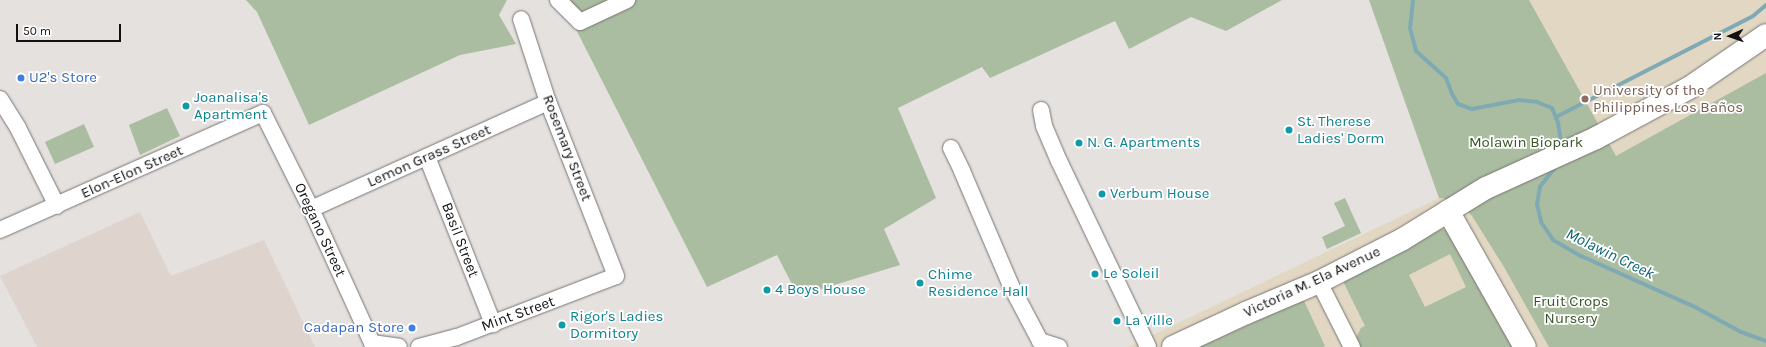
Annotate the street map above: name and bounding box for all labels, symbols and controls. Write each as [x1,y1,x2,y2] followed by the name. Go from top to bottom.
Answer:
[18,16,123,42] scale bar
[1710,16,1750,56] north arrow
[23,24,51,38] text: 50 m
[1711,32,1724,41] text: N
[29,69,97,87] place label: U2's Store
[16,73,26,83] marker: U2's Store
[1593,81,1743,116] place label: University of the Philippines Los Baños
[194,88,269,123] place label: Joanalisa's Apartment
[538,92,596,204] street label: Rosemary Street
[1580,94,1590,104] marker: University of the Philippines Los Baños
[181,101,191,111] marker: Joanalisa's Apartment
[1297,112,1384,147] place label: St. Therese Ladies' Dorm
[364,121,494,191] street label: Lemon Grass Street
[1284,125,1294,135] marker: St. Therese Ladies' Dorm
[1087,134,1200,152] place label: N. G. Apartments
[1469,134,1583,152] park label: Molawin Biopark
[1074,138,1084,148] marker: N. G. Apartments
[78,141,186,203] street label: Elon-Elon Street
[290,180,350,280] street label: Oregano Street
[1110,185,1210,203] place label: Verbum House
[1097,189,1107,199] marker: Verbum House
[437,200,483,280] street label: Basil Street
[1563,224,1657,284] water label: Molawin Creek
[1241,242,1383,322] street label: Victoria M. Ela Avenue
[928,265,1029,300] place label: Chime Residence Hall
[1103,265,1159,283] place label: Le Soleil
[1090,269,1100,279] marker: Le Soleil
[915,278,925,288] marker: Chime Residence Hall
[775,281,866,299] place label: 4 Boys House
[762,285,772,295] marker: 4 Boys House
[479,292,557,336] street label: Mint Street
[1533,292,1609,327] park label: Fruit Crops Nursery
[570,307,663,342] place label: Rigor's Ladies Dormitory
[1125,312,1173,330] place label: La Ville
[1112,316,1122,326] marker: La Ville
[304,319,404,337] place label: Cadapan Store
[557,320,567,330] marker: Rigor's Ladies Dormitory
[407,323,417,333] marker: Cadapan Store

